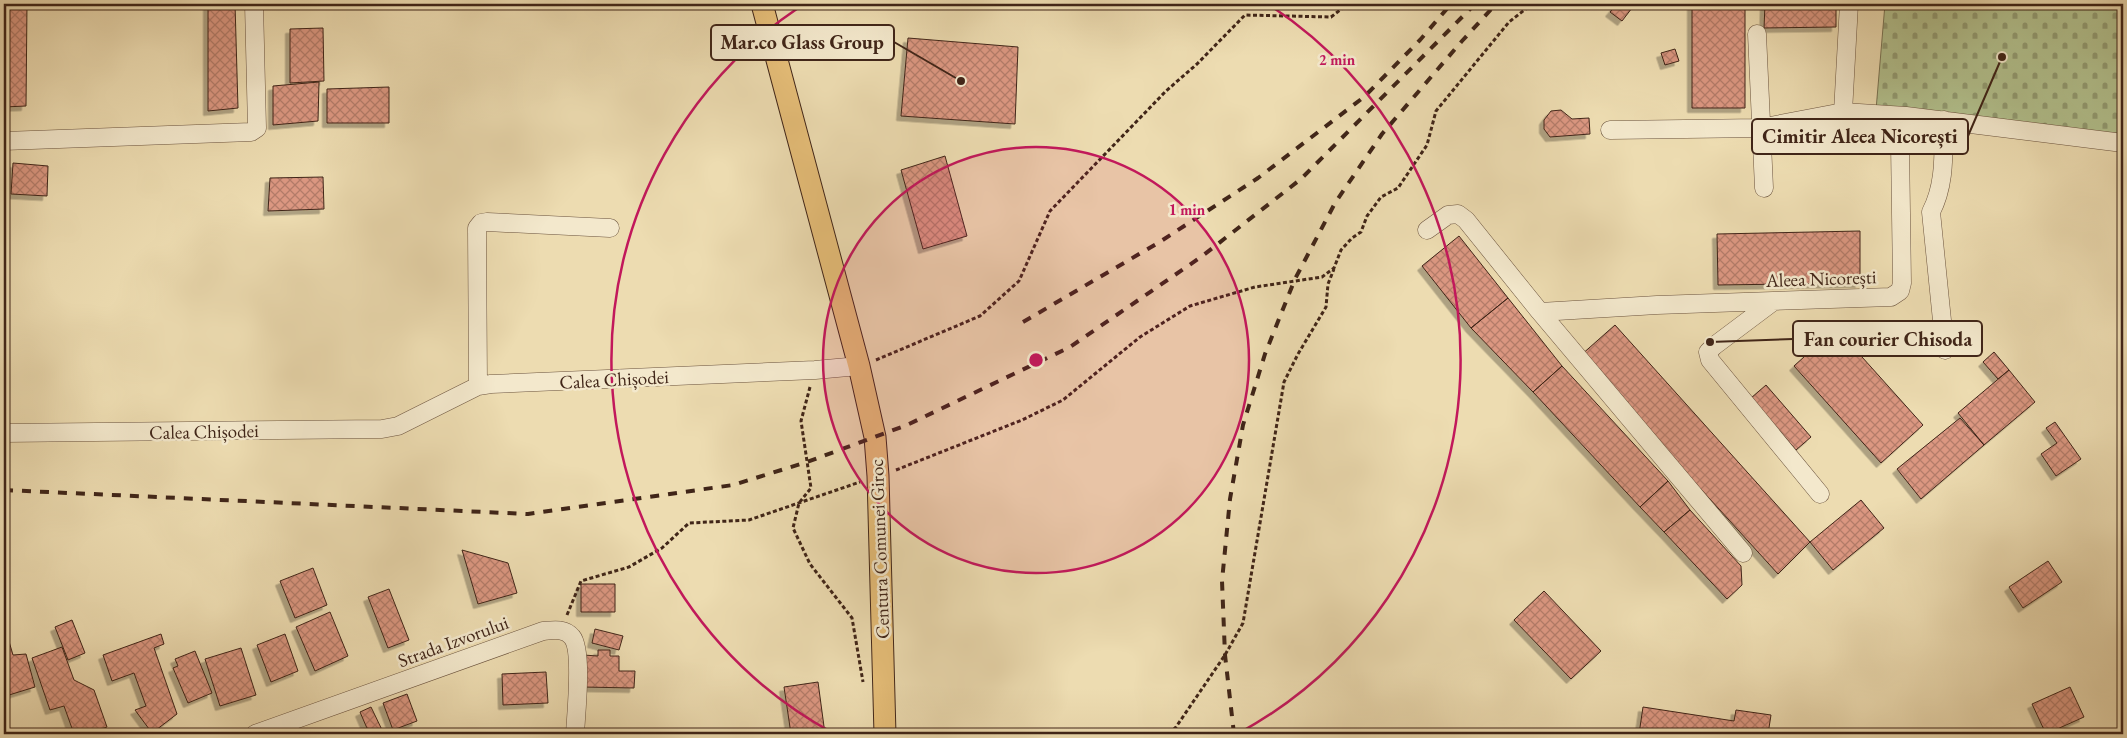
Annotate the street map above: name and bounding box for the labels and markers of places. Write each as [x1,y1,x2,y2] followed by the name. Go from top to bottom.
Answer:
[711,25,894,60] callout: Mar.co Glass Group
[1752,119,1968,154] callout: Cimitir Aleea Nicorești
[1793,321,1982,356] callout: Fan courier Chisoda
[1027,351,1045,369] centre of rings

